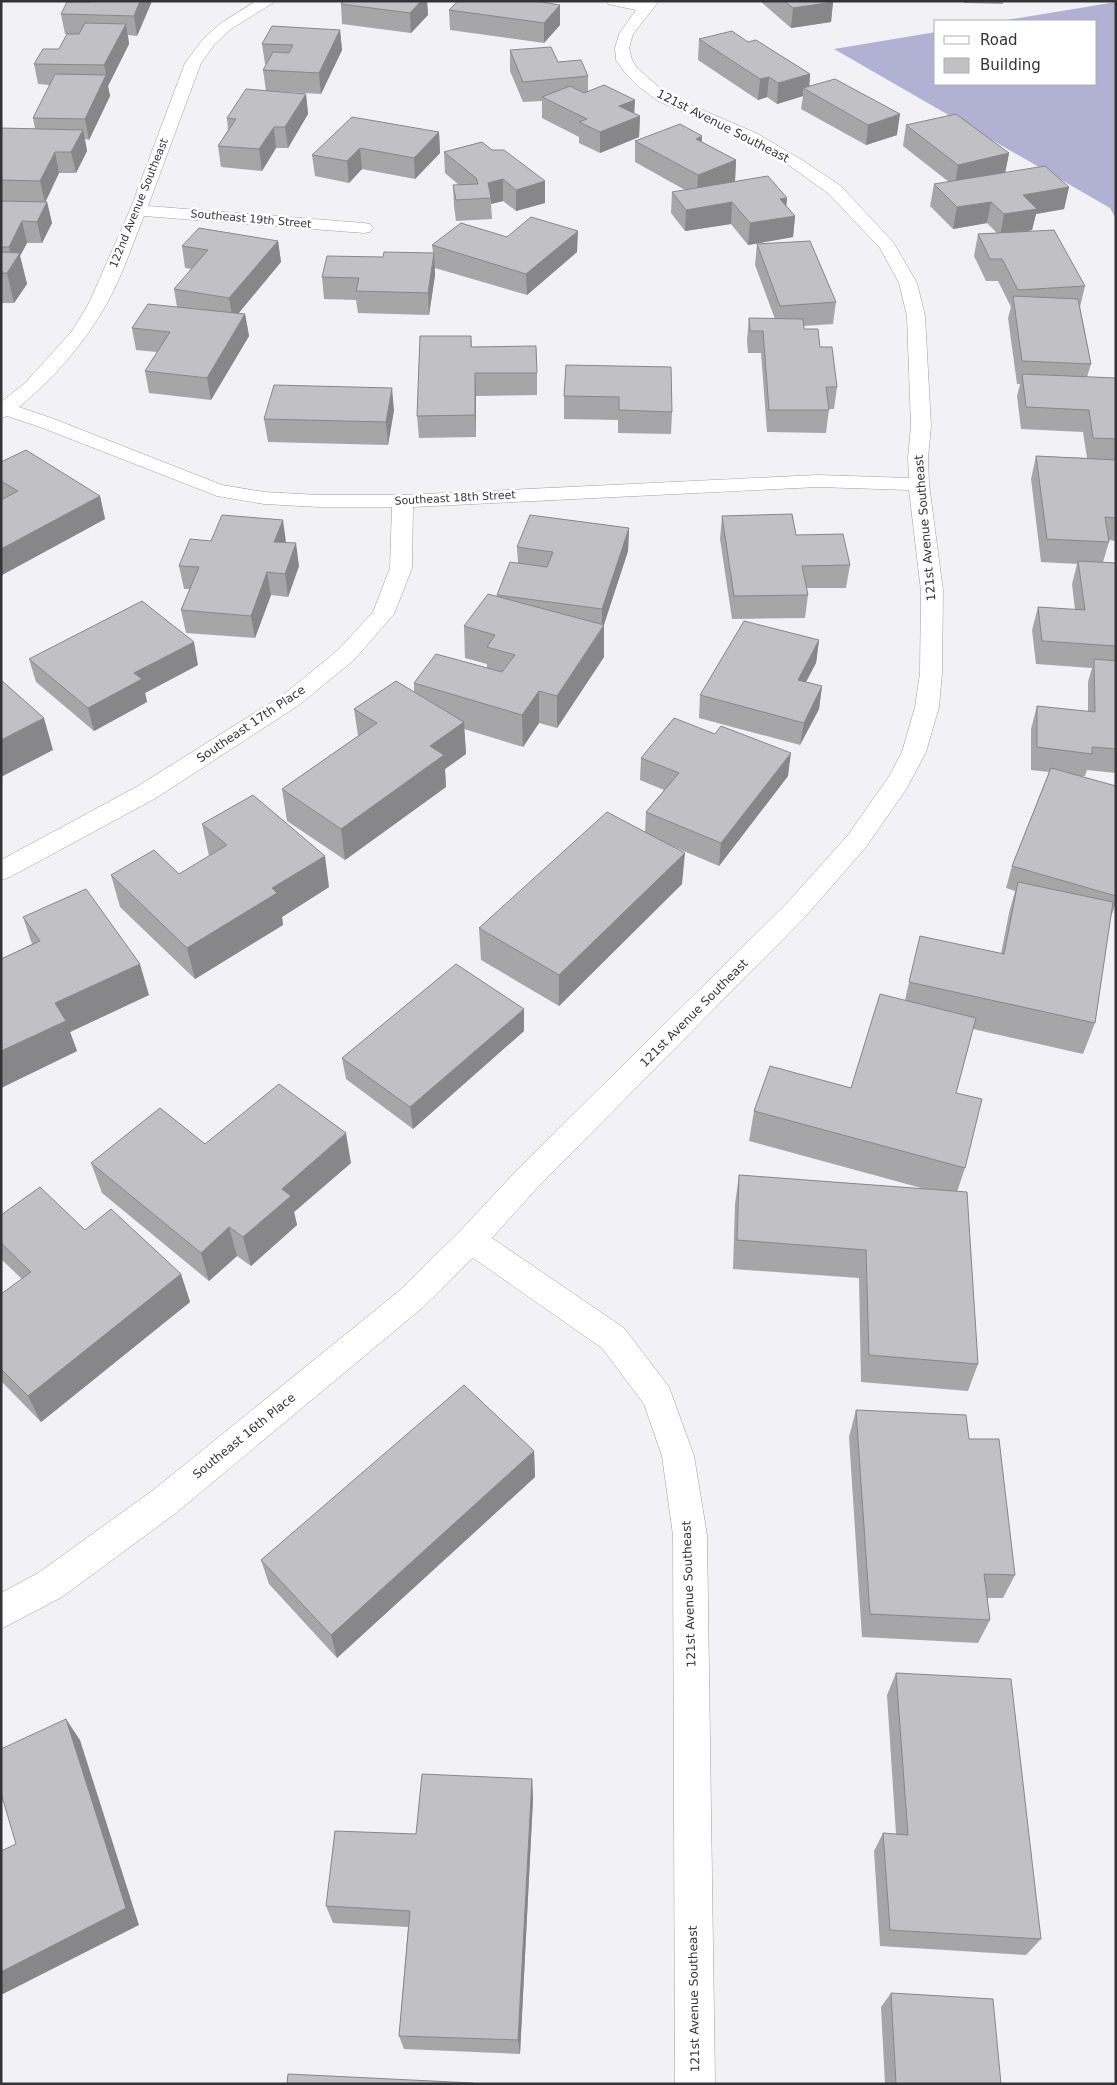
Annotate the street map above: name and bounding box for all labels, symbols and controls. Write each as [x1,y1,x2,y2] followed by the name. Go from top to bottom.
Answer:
[934,20,1097,85] legend
[980,31,1018,49] text: Road
[980,56,1041,74] text: Building
[654,86,792,166] street label: 121st Avenue Southeast
[107,136,171,270] street label: 122nd Avenue Southeast
[190,207,313,231] street label: Southeast 19th Street
[912,454,938,602] street label: 121st Avenue Southeast
[394,488,517,508] street label: Southeast 18th Street
[194,682,308,766] street label: Southeast 17th Place
[637,956,751,1070] street label: 121st Avenue Southeast
[190,1390,298,1482] street label: Southeast 16th Place
[679,1520,699,1668] street label: 121st Avenue Southeast
[686,1925,702,2072] street label: 121st Avenue Southeast

